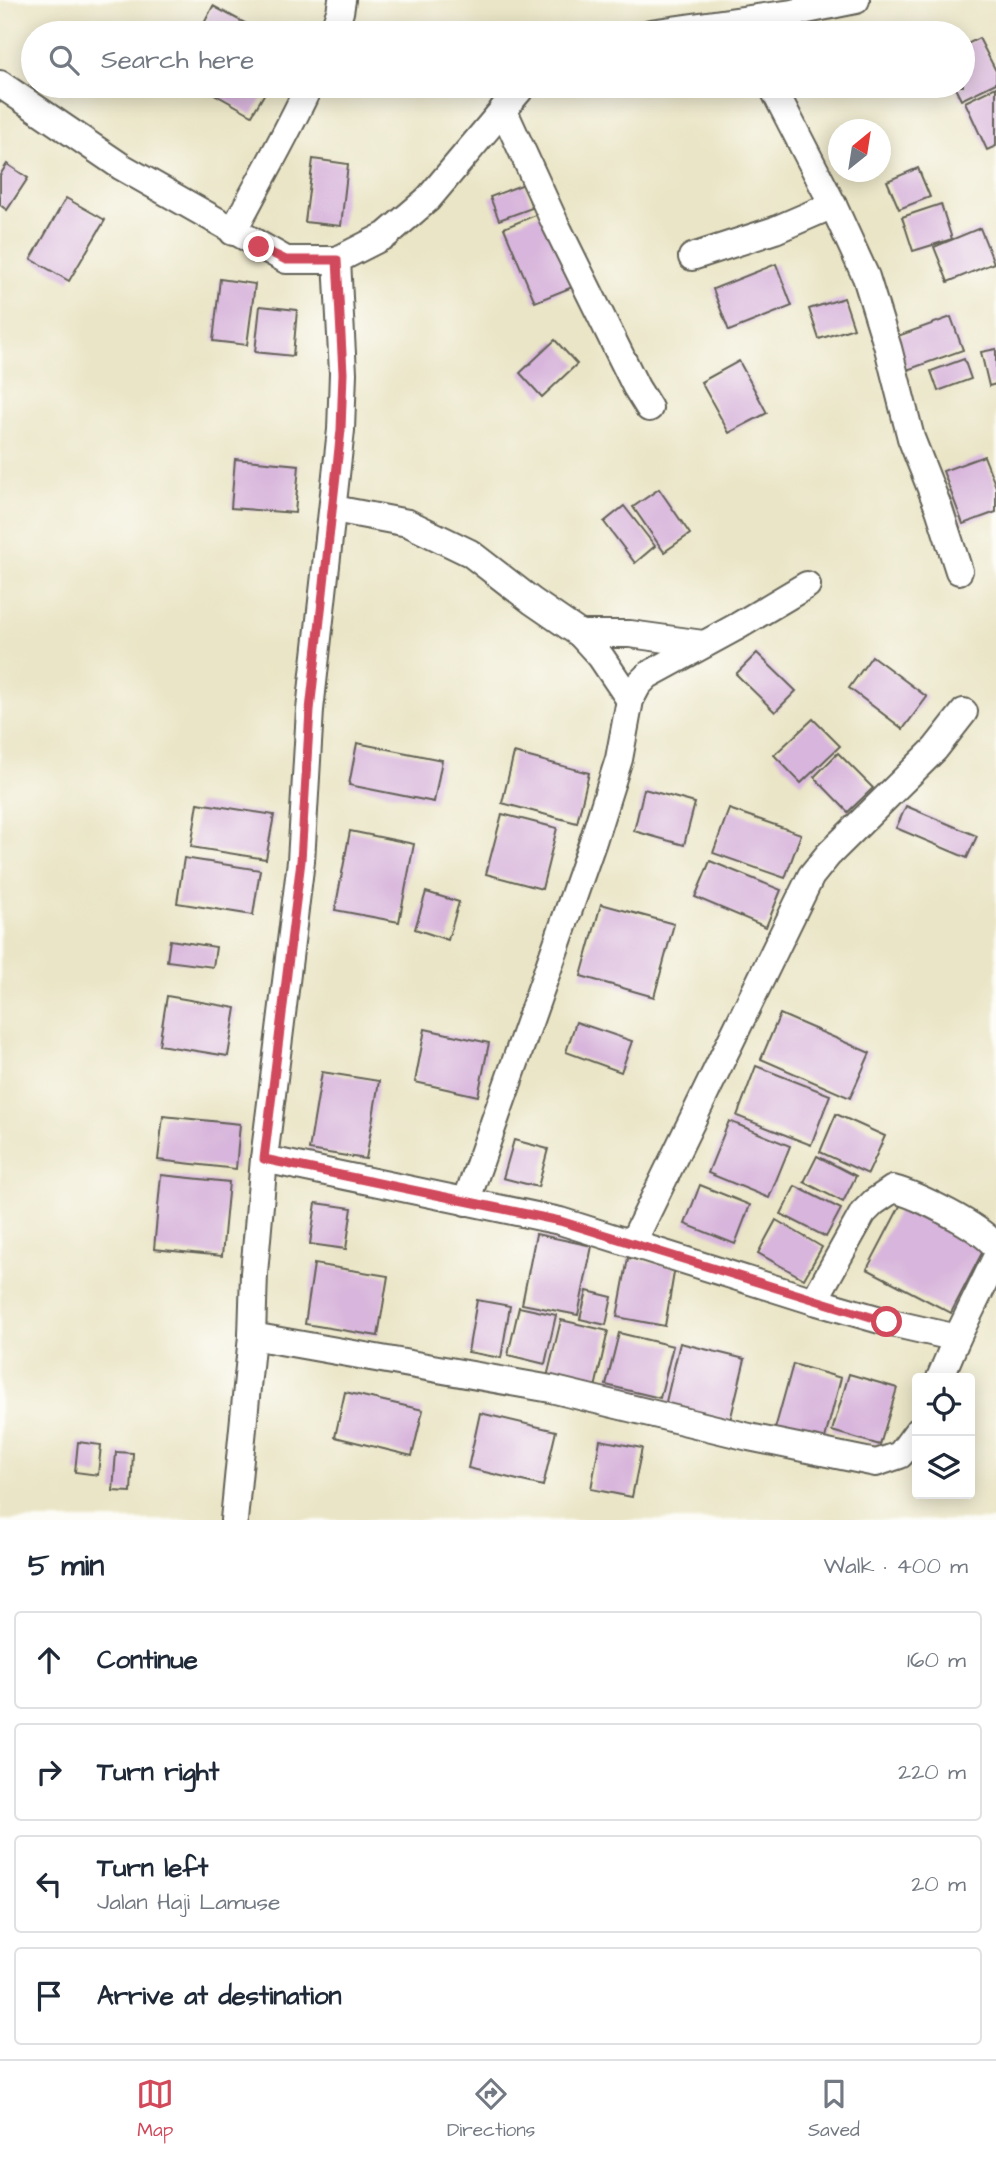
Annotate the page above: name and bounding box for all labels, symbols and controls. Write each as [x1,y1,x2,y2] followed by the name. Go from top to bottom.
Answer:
[21,21,975,98] search box
[45,41,83,79] icon: search
[101,42,254,78] text: Search here
[828,119,891,182] north arrow
[243,231,274,262] route end
[871,1306,902,1337] route start
[912,1373,975,1499] map controls
[912,1373,975,1436] button: locate
[912,1436,975,1499] button: layers
[28,1545,104,1587] text: 5 min
[823,1550,968,1582] text: Walk · 400 m
[30,1641,68,1679] icon: ahead
[97,1642,198,1678] text: Continue
[907,1644,966,1676] text: 160 m
[30,1753,68,1791] icon: right
[97,1754,219,1790] text: Turn right
[898,1756,966,1788] text: 220 m
[97,1850,208,1886] text: Turn left
[30,1865,68,1903] icon: left
[911,1868,966,1900] text: 20 m
[97,1886,281,1918] text: Jalan Haji Lamuse
[30,1977,68,2015] icon: arrive
[97,1978,342,2014] text: Arrive at destination
[136,2075,174,2144] tab: Map
[447,2075,535,2144] tab: Directions
[808,2075,860,2144] tab: Saved

